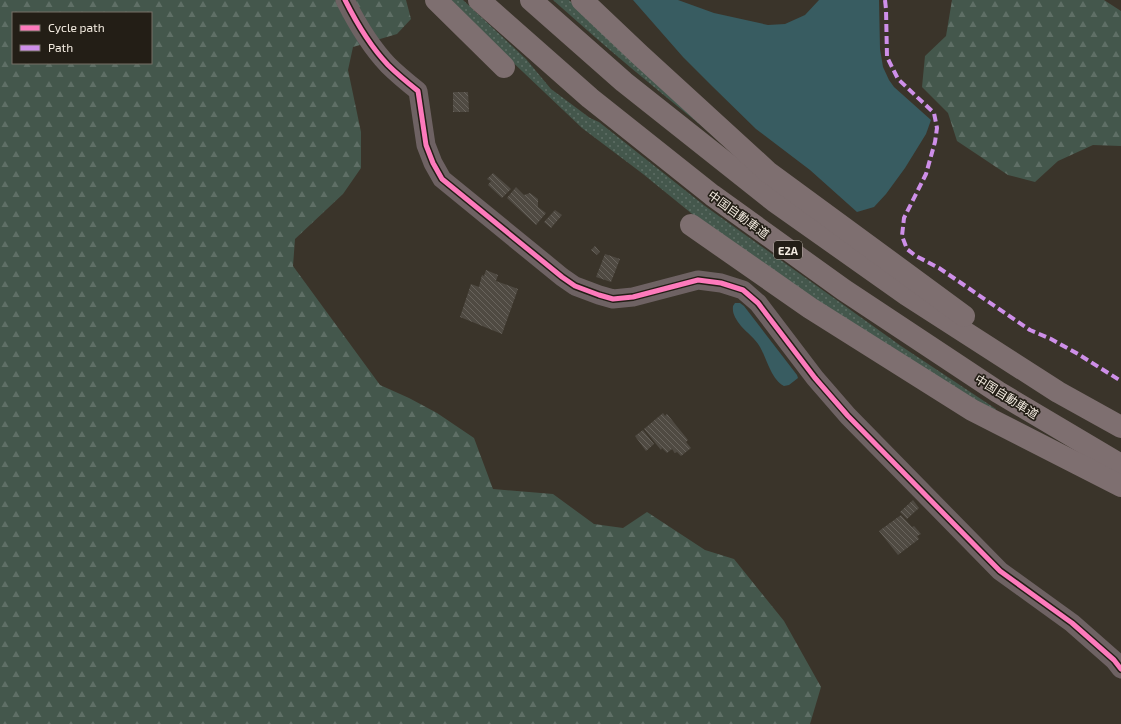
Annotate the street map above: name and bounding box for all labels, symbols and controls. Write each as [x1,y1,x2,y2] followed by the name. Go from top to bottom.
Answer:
[12,12,152,64] legend
[48,20,105,34] text: Cycle path
[48,40,73,54] text: Path
[706,187,772,241] street label: 中国自動車道
[774,241,802,259] road number: E2A
[973,371,1041,421] street label: 中国自動車道

